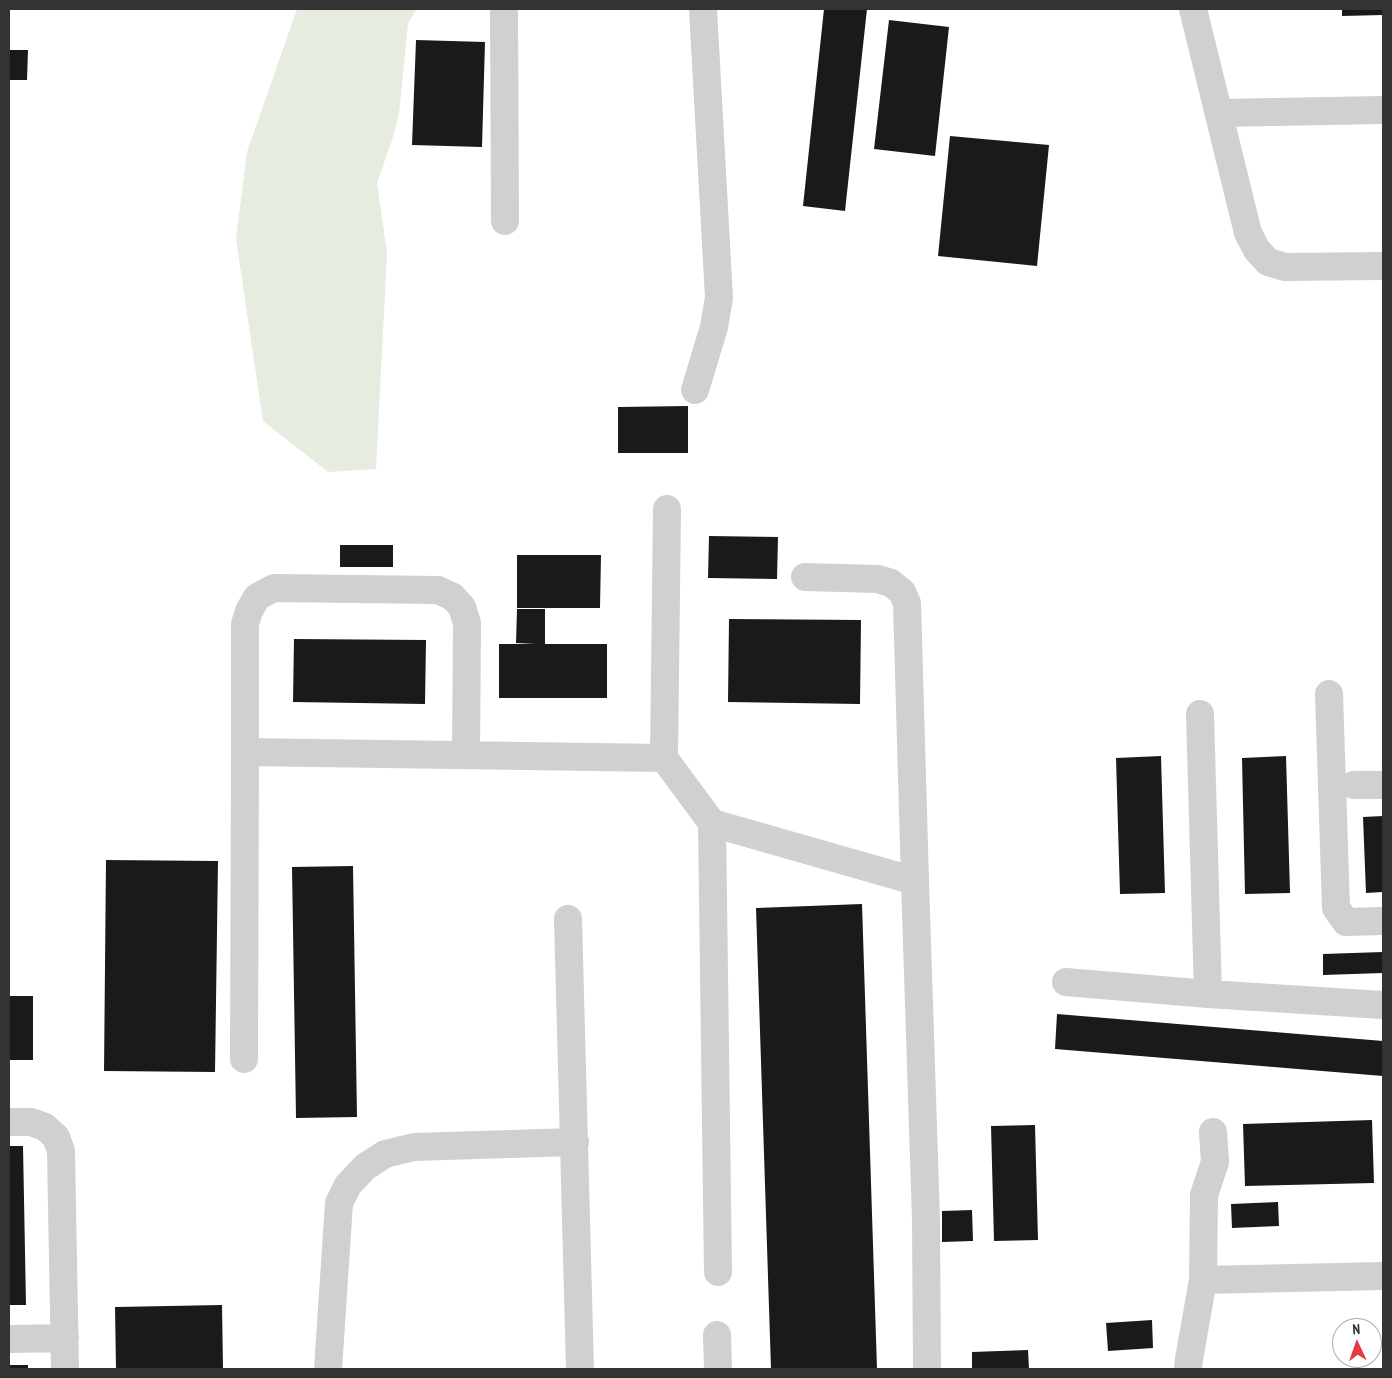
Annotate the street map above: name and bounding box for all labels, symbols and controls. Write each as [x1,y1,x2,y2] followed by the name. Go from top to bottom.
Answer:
[1332,1318,1382,1368] north arrow
[1352,1320,1361,1338] text: N

